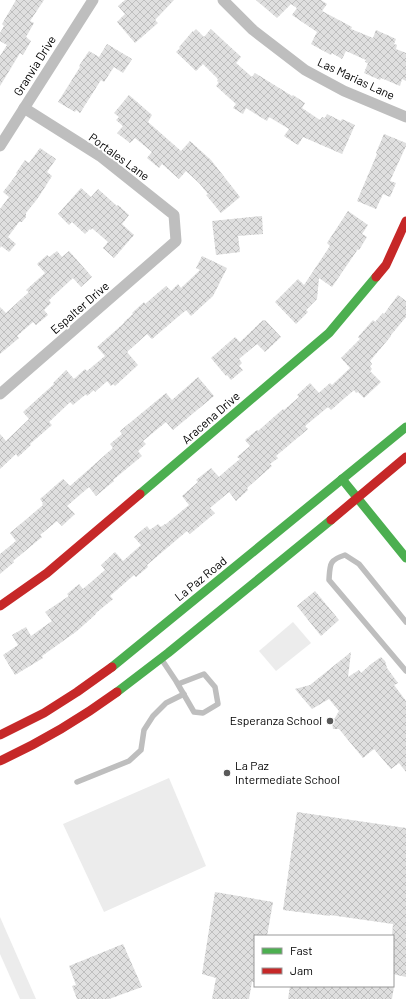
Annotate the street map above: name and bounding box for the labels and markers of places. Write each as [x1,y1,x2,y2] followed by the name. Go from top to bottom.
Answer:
[230,713,322,727] place label: Esperanza School
[325,716,335,726] marker: Esperanza School
[235,758,340,786] place label: La Paz Intermediate School
[222,768,232,778] marker: La Paz Intermediate School

